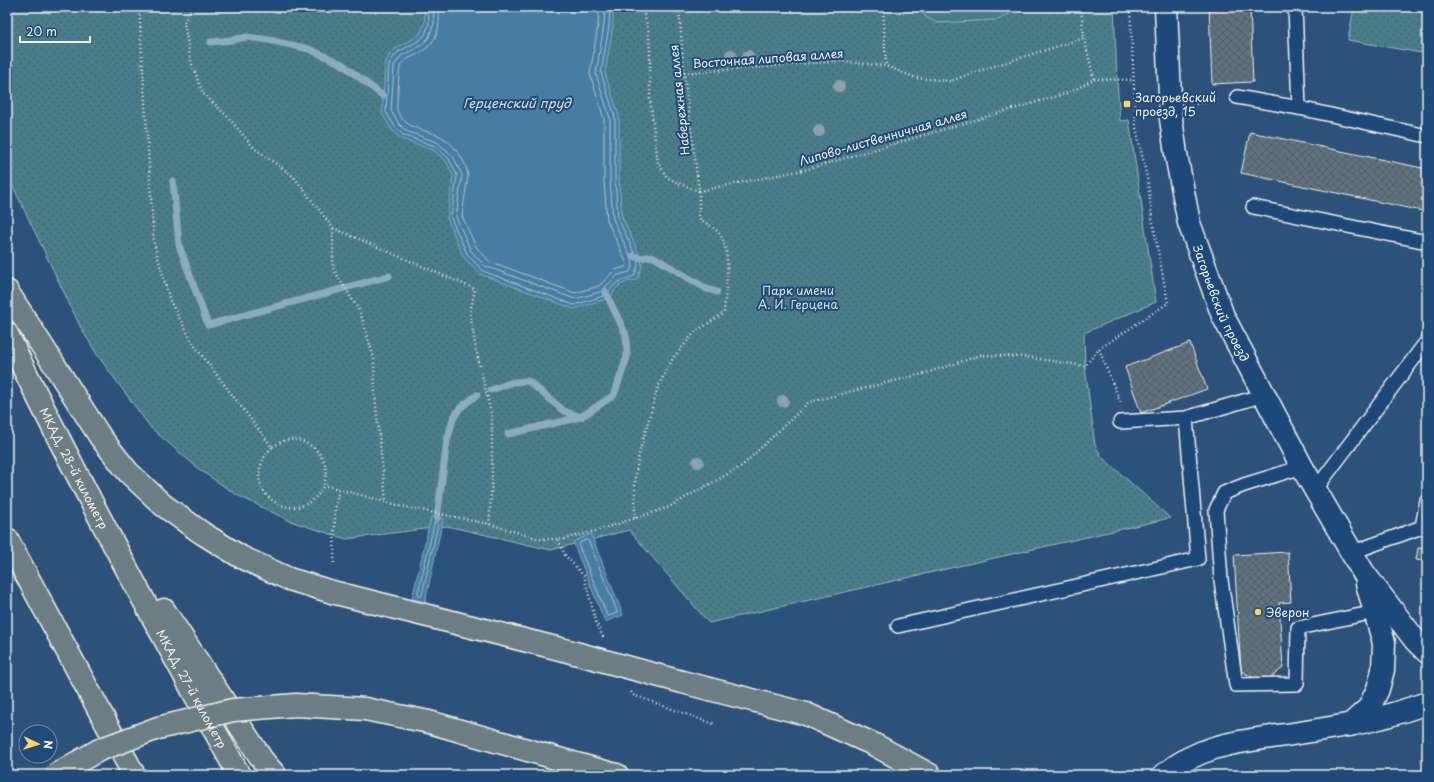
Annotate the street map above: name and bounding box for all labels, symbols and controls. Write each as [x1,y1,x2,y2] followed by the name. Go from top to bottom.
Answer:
[20,18,90,44] scale bar
[26,22,57,40] text: 20 m
[664,44,694,156] street label: Набережная аллея
[692,44,844,72] street label: Восточная липовая аллея
[1135,88,1216,120] place label: Загорьевский проезд, 15
[463,93,572,112] water label: Герценский пруд
[1122,99,1132,109] marker: Загорьевский проезд, 15
[797,104,969,170] street label: Липово-лиственничная аллея
[1189,242,1254,364] street label: Загорьевский проезд
[758,281,839,313] park label: Парк имени А. И. Герцена
[35,404,113,532] street label: МКАД, 28-й километр
[1266,603,1310,621] place label: Эверон
[1253,607,1263,617] marker: Эверон
[152,626,232,751] street label: МКАД, 27-й километр
[18,724,58,764] north arrow
[40,740,57,750] text: N

